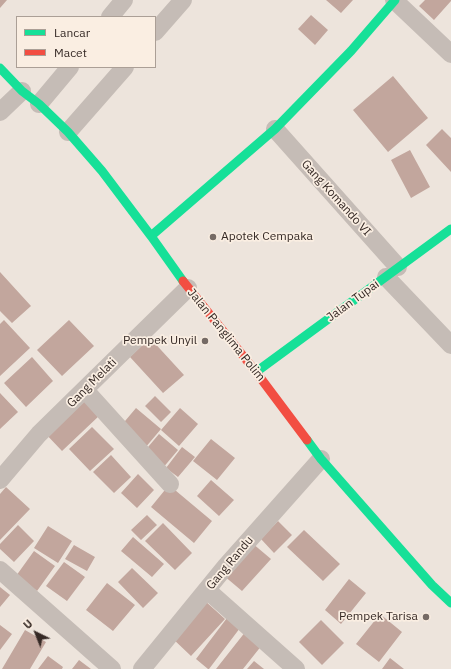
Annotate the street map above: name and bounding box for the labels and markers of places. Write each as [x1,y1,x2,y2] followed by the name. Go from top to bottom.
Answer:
[221,230,313,244] place label: Apotek Cempaka
[208,232,218,242] marker: Apotek Cempaka
[123,334,197,348] place label: Pempek Unyil
[200,336,210,346] marker: Pempek Unyil
[339,610,418,624] place label: Pempek Tarisa
[421,612,431,622] marker: Pempek Tarisa

